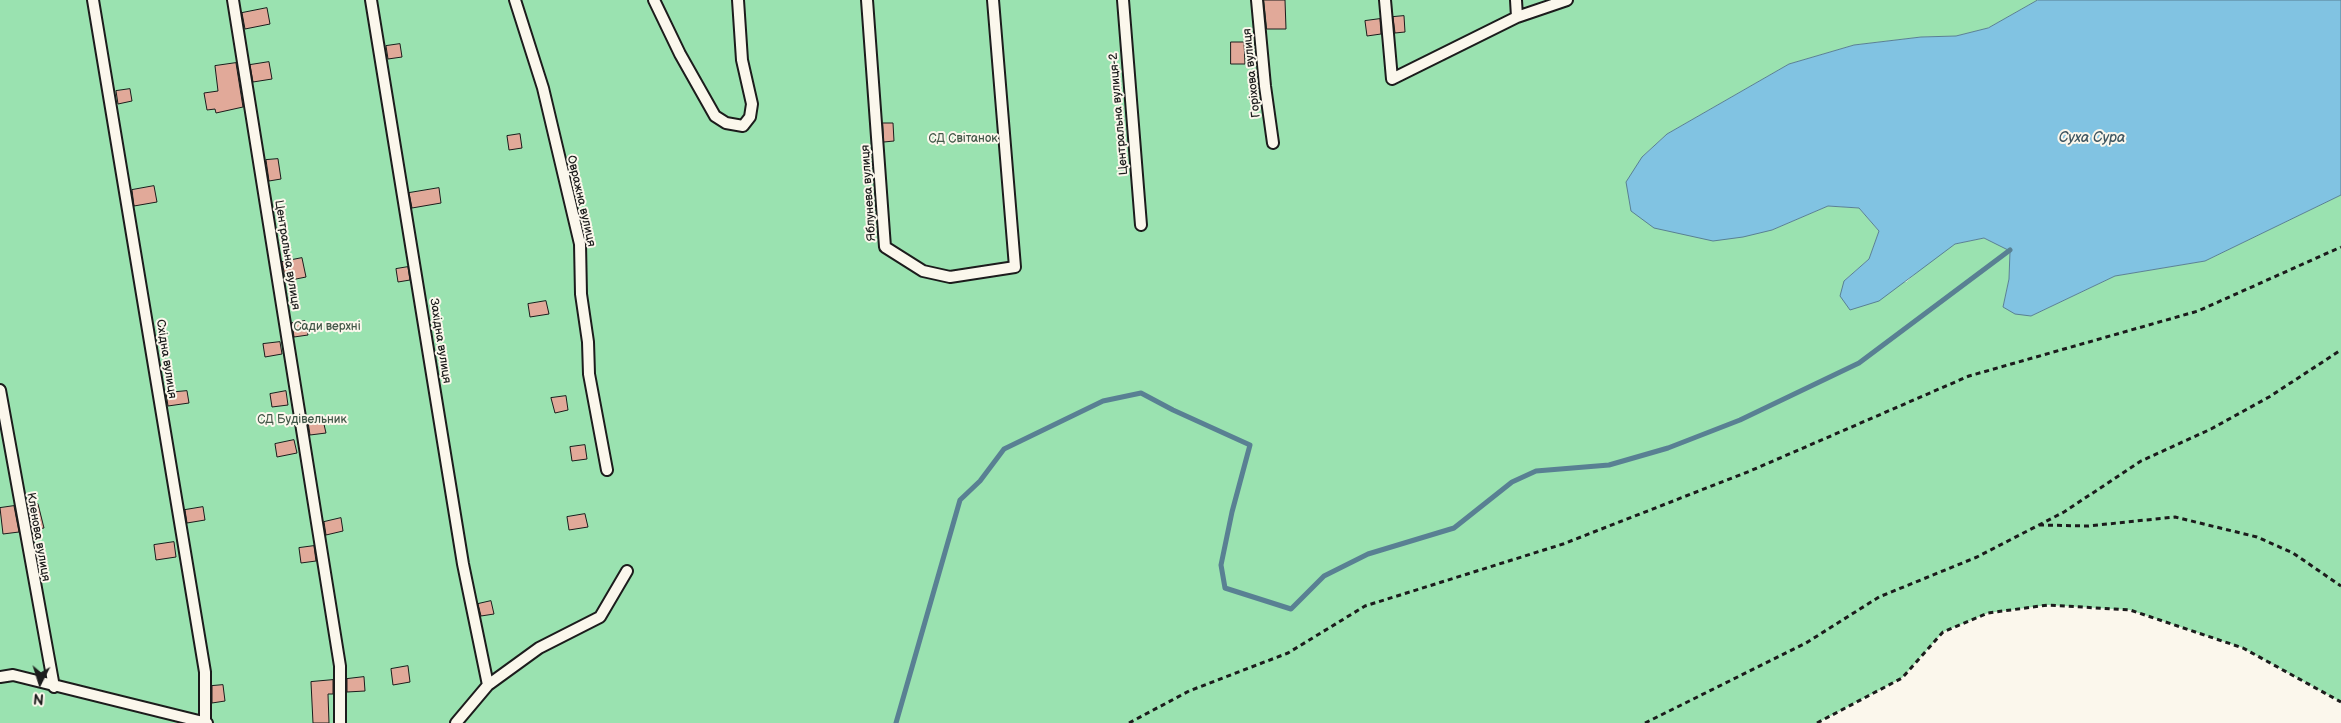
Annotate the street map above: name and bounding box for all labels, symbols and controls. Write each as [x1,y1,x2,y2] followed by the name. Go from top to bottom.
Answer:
[1240,28,1264,118] street label: Горіхова вулиця
[1106,52,1132,176] street label: Центральна вулиця-2
[2059,130,2125,146] water label: Суха Сура
[928,132,998,146] park label: СД Світанок
[858,144,880,242] street label: Яблунева вулиця
[563,154,599,248] street label: Овражна вулиця
[271,199,303,311] street label: Центральна вулиця
[426,297,454,385] street label: Західна вулиця
[153,318,179,400] street label: Східна вулиця
[293,320,361,334] park label: Сади верхні
[257,413,347,427] park label: СД Будівельник
[23,491,53,583] street label: Кленова вулиця
[15,658,65,708] north arrow
[33,690,45,707] text: N

